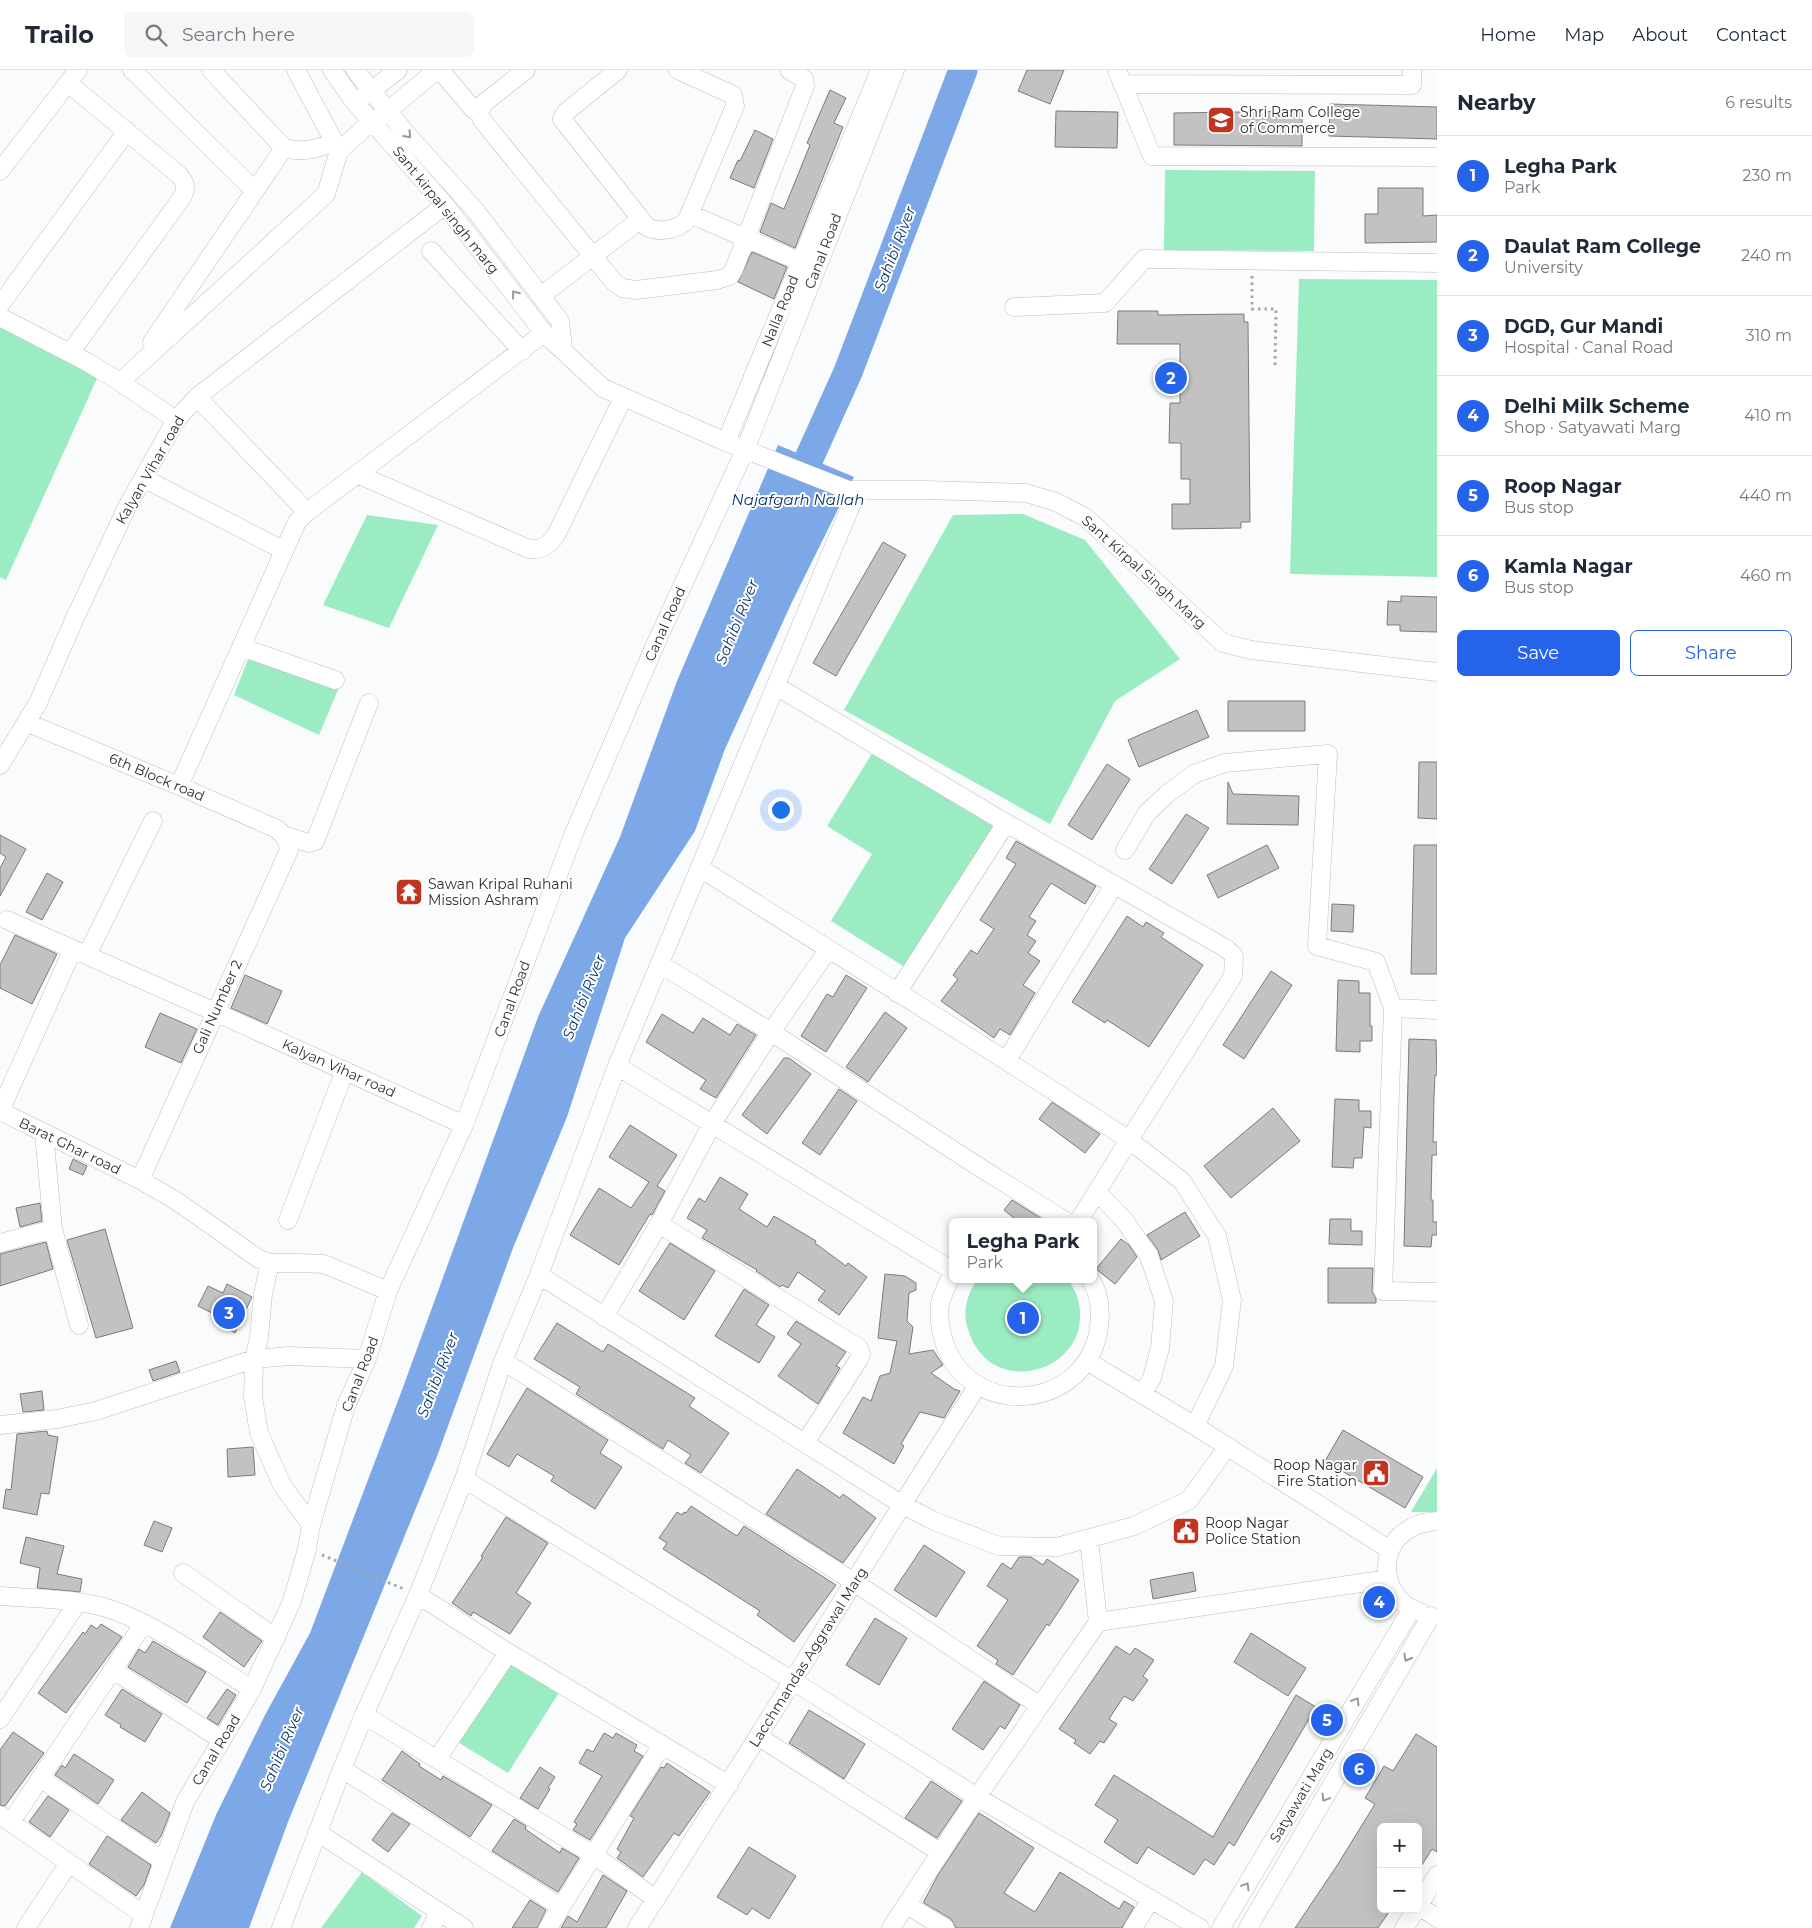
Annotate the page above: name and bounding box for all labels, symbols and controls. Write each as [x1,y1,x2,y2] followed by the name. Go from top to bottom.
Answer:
[124,12,474,57] search box
[25,20,94,49] text: Trailo
[142,21,170,49] icon: search
[182,23,295,46] text: Search here
[1480,24,1536,46] text: Home
[1564,24,1604,46] text: Map
[1632,24,1688,46] text: About
[1716,24,1787,46] text: Contact
[1457,90,1536,115] text: Nearby
[1725,93,1792,112] text: 6 results
[1240,103,1360,137] place label: Shri Ram College of Commerce
[1206,105,1236,135] school or university icon: Shri Ram College of Commerce
[402,130,411,139] one-way arrow
[389,142,503,278] street label: Sant kirpal singh marg
[1504,155,1617,178] text: Legha Park
[1470,166,1476,185] text: 1
[1742,166,1792,185] text: 230 m
[1504,178,1541,197] text: Park
[870,203,920,294] water label: Sahibi River
[800,211,846,291] street label: Canal Road
[1504,235,1701,258] text: Daulat Ram College
[1468,246,1478,265] text: 2
[1741,246,1792,265] text: 240 m
[1504,258,1583,277] text: University
[757,273,803,349] street label: Nalla Road
[512,291,520,300] one-way arrow
[1504,315,1663,338] text: DGD, Gur Mandi
[1468,326,1478,345] text: 3
[1745,326,1792,345] text: 310 m
[1504,338,1673,357] text: Hospital · Canal Road
[1155,359,1187,397] pin: 2
[1504,395,1690,418] text: Delhi Milk Scheme
[1467,406,1479,425] text: 4
[1744,406,1792,425] text: 410 m
[112,412,188,528] street label: Kalyan Vihar road
[1504,418,1681,437] text: Shop · Satyawati Marg
[1504,475,1622,498] text: Roop Nagar
[1468,486,1478,505] text: 5
[1739,486,1792,505] text: 440 m
[732,490,864,509] water label: Najafgarh Nallah
[1504,498,1574,517] text: Bus stop
[1078,511,1210,633] street label: Sant Kirpal Singh Marg
[1504,555,1633,578] text: Kamla Nagar
[1468,566,1478,585] text: 6
[1740,566,1792,585] text: 460 m
[711,576,762,667] water label: Sahibi River
[1504,578,1574,597] text: Bus stop
[641,584,689,664] street label: Canal Road
[1457,630,1620,676] button: Save
[1630,630,1792,676] button: Share
[106,749,208,805] street label: 6th Block road
[768,797,794,823] your location
[428,875,573,909] place label: Sawan Kripal Ruhani Mission Ashram
[394,877,424,907] temple icon: Sawan Kripal Ruhani Mission Ashram
[558,951,609,1042] water label: Sahibi River
[188,957,246,1057] street label: Gali Number 2
[490,958,534,1040] street label: Canal Road
[279,1035,399,1101] street label: Kalyan Vihar road
[16,1114,124,1178] street label: Barat Ghar road
[949,1218,1097,1283] popup
[967,1230,1079,1253] text: Legha Park
[967,1253,1003,1272] text: Park
[213,1294,245,1332] pin: 3
[1007,1299,1039,1337] pin: 1
[413,1329,463,1420] water label: Sahibi River
[337,1334,383,1414] street label: Canal Road
[1273,1456,1357,1490] place label: Roop Nagar Fire Station
[1361,1458,1391,1488] public building icon: Roop Nagar Fire Station
[1205,1514,1301,1548] place label: Roop Nagar Police Station
[1171,1516,1201,1546] public building icon: Roop Nagar Police Station
[745,1564,871,1750] street label: Lacchmandas Aggrawal Marg
[1363,1583,1395,1621] pin: 4
[1403,1652,1413,1661] one-way arrow
[1350,1698,1360,1707] one-way arrow
[1311,1701,1343,1739] pin: 5
[255,1703,308,1794] water label: Sahibi River
[188,1711,244,1789] street label: Canal Road
[1266,1744,1336,1846] street label: Satyawati Marg
[1343,1750,1375,1788] pin: 6
[1321,1793,1331,1802] one-way arrow
[1377,1823,1422,1913] map controls
[1377,1823,1422,1868] button: +
[1377,1868,1422,1913] button: −
[1240,1883,1250,1892] one-way arrow

